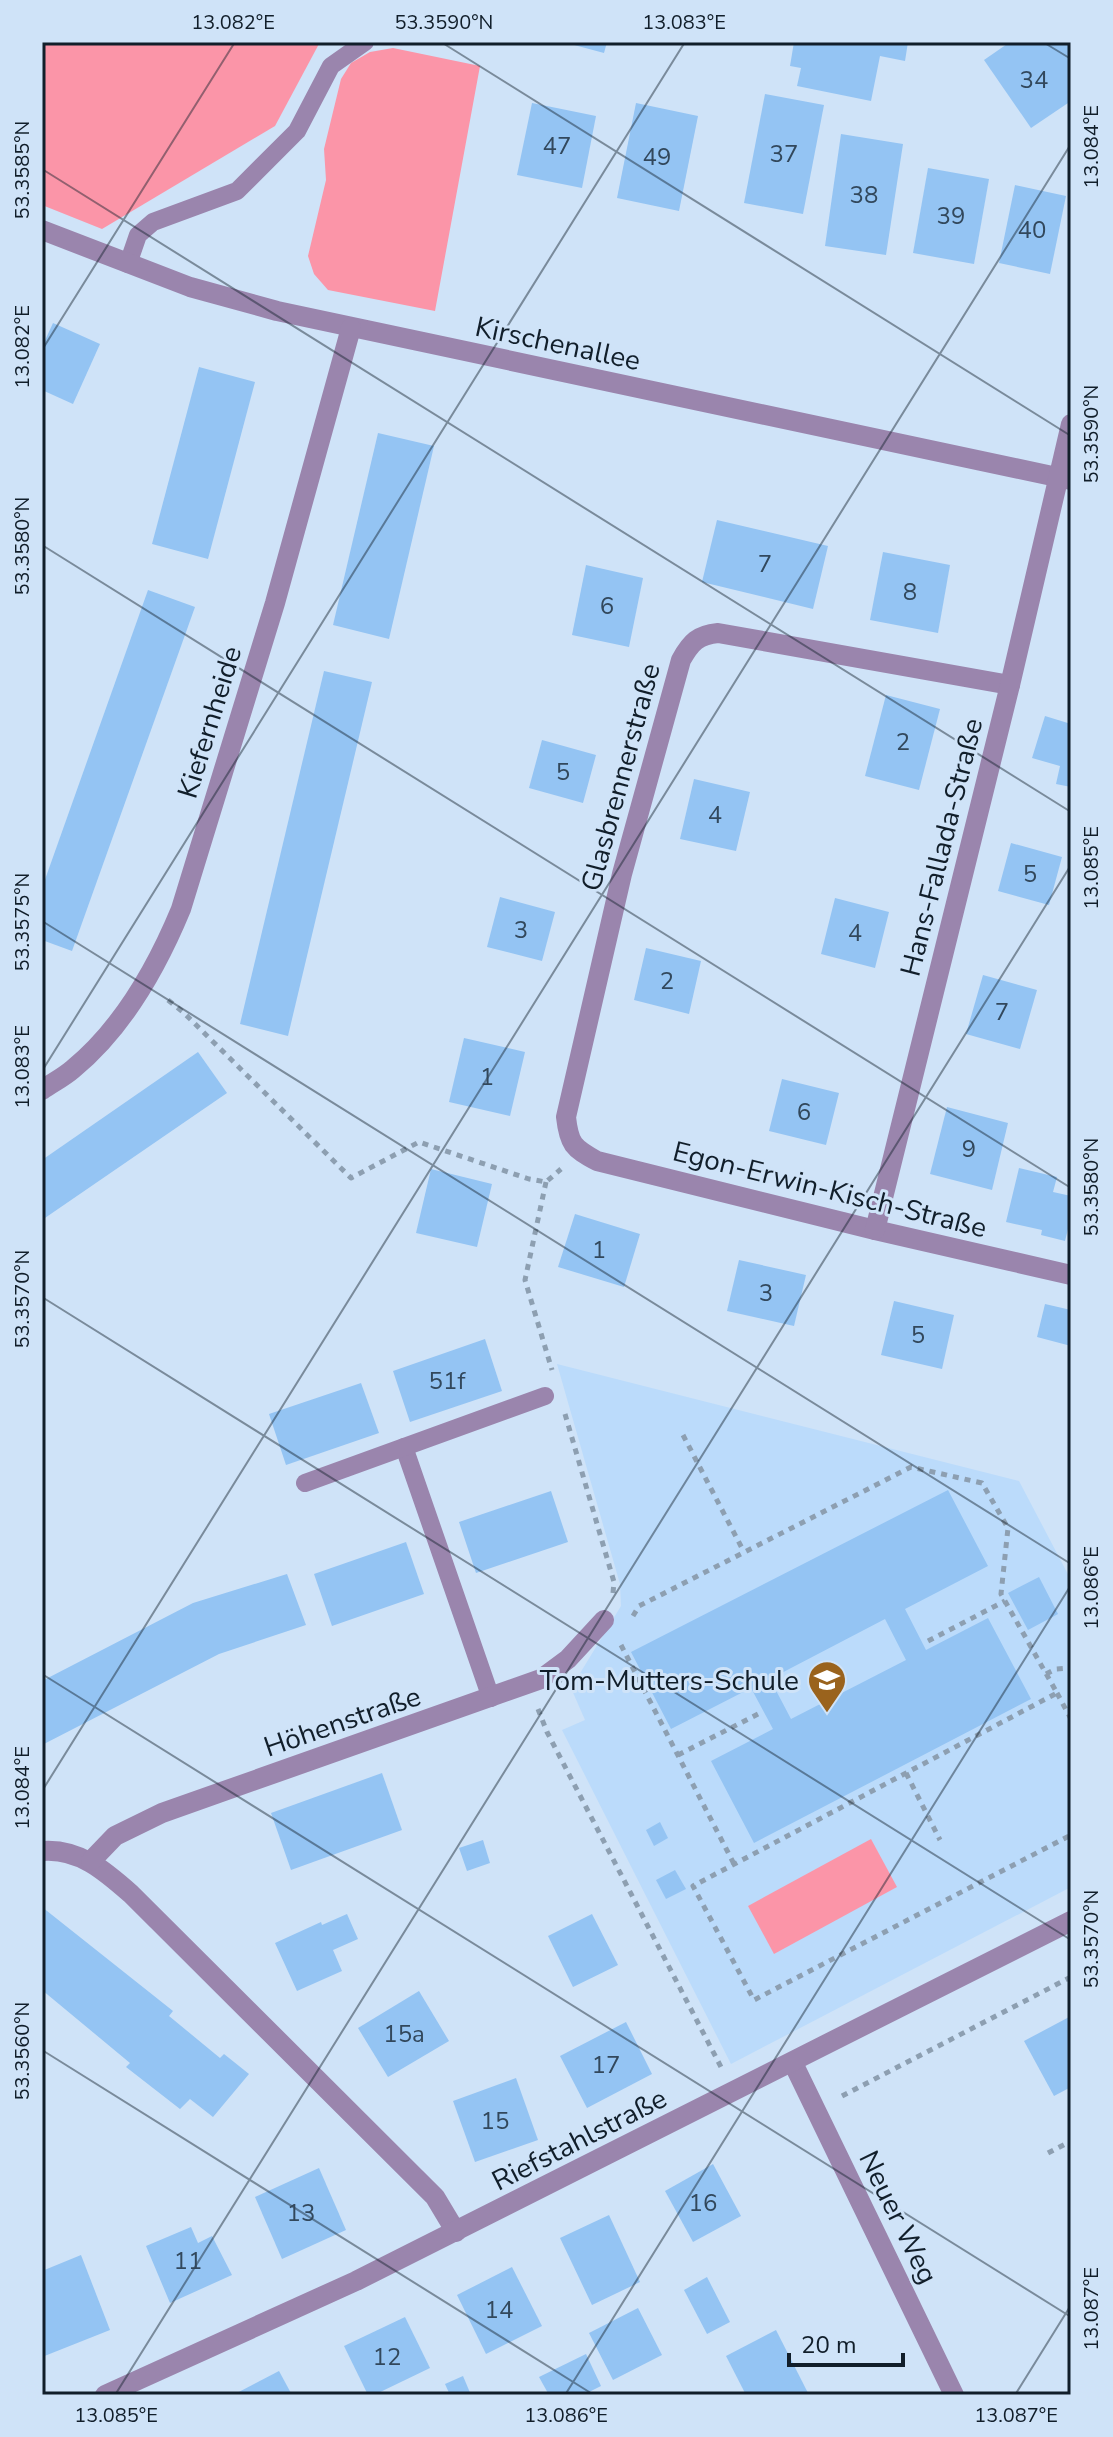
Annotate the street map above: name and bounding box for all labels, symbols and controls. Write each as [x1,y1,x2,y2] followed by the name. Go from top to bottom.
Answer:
[191,9,275,36] text: 13.082°E
[395,9,493,36] text: 53.3590°N
[642,9,726,36] text: 13.083°E
[1020,64,1048,96] house number: 34
[1078,105,1105,189] text: 13.084°E
[9,121,36,219] text: 53.3585°N
[543,130,571,162] house number: 47
[770,138,798,170] house number: 37
[643,141,671,173] house number: 49
[850,179,878,211] house number: 38
[937,200,965,232] house number: 39
[1018,214,1046,246] house number: 40
[9,305,36,389] text: 13.082°E
[472,308,644,380] street label: Kirschenallee
[1078,385,1105,483] text: 53.3590°N
[9,497,36,595] text: 53.3580°N
[758,548,772,580] house number: 7
[903,576,917,608] house number: 8
[600,590,614,622] house number: 6
[169,642,251,803] street label: Kiefernheide
[572,659,670,895] street label: Glasbrennerstraße
[892,714,992,980] street label: Hans-Fallada-Straße
[896,726,910,758] house number: 2
[556,756,570,788] house number: 5
[708,799,722,831] house number: 4
[1078,826,1105,910] text: 13.085°E
[1023,858,1037,890] house number: 5
[9,873,36,971] text: 53.3575°N
[514,914,528,946] house number: 3
[848,917,862,949] house number: 4
[660,965,674,997] house number: 2
[995,996,1009,1028] house number: 7
[9,1025,36,1109] text: 13.083°E
[480,1061,494,1093] house number: 1
[797,1096,811,1128] house number: 6
[669,1133,991,1247] street label: Egon-Erwin-Kisch-Straße
[962,1133,976,1165] house number: 9
[1078,1138,1105,1236] text: 53.3580°N
[592,1234,606,1266] house number: 1
[9,1250,36,1348] text: 53.3570°N
[759,1277,773,1309] house number: 3
[911,1319,925,1351] house number: 5
[429,1365,466,1397] house number: 51f
[1078,1546,1105,1630] text: 13.086°E
[806,1659,848,1714] school or university icon: Tom-Mutters-Schule
[540,1662,799,1700] place label: Tom-Mutters-Schule
[259,1677,426,1767] street label: Höhenstraße
[9,1746,36,1830] text: 13.084°E
[1078,1890,1105,1988] text: 53.3570°N
[9,2002,36,2100] text: 53.3560°N
[383,2018,425,2050] house number: 15a
[592,2049,620,2081] house number: 17
[486,2080,673,2200] street label: Riefstahlstraße
[481,2105,509,2137] house number: 15
[849,2144,947,2290] street label: Neuer Weg
[689,2187,717,2219] house number: 16
[287,2197,315,2229] house number: 13
[174,2245,202,2277] house number: 11
[1078,2267,1105,2351] text: 13.087°E
[485,2294,513,2326] house number: 14
[789,2317,903,2367] scale bar
[801,2329,857,2361] text: 20 m
[373,2341,401,2373] house number: 12
[74,2402,158,2429] text: 13.085°E
[524,2402,608,2429] text: 13.086°E
[974,2402,1058,2429] text: 13.087°E

